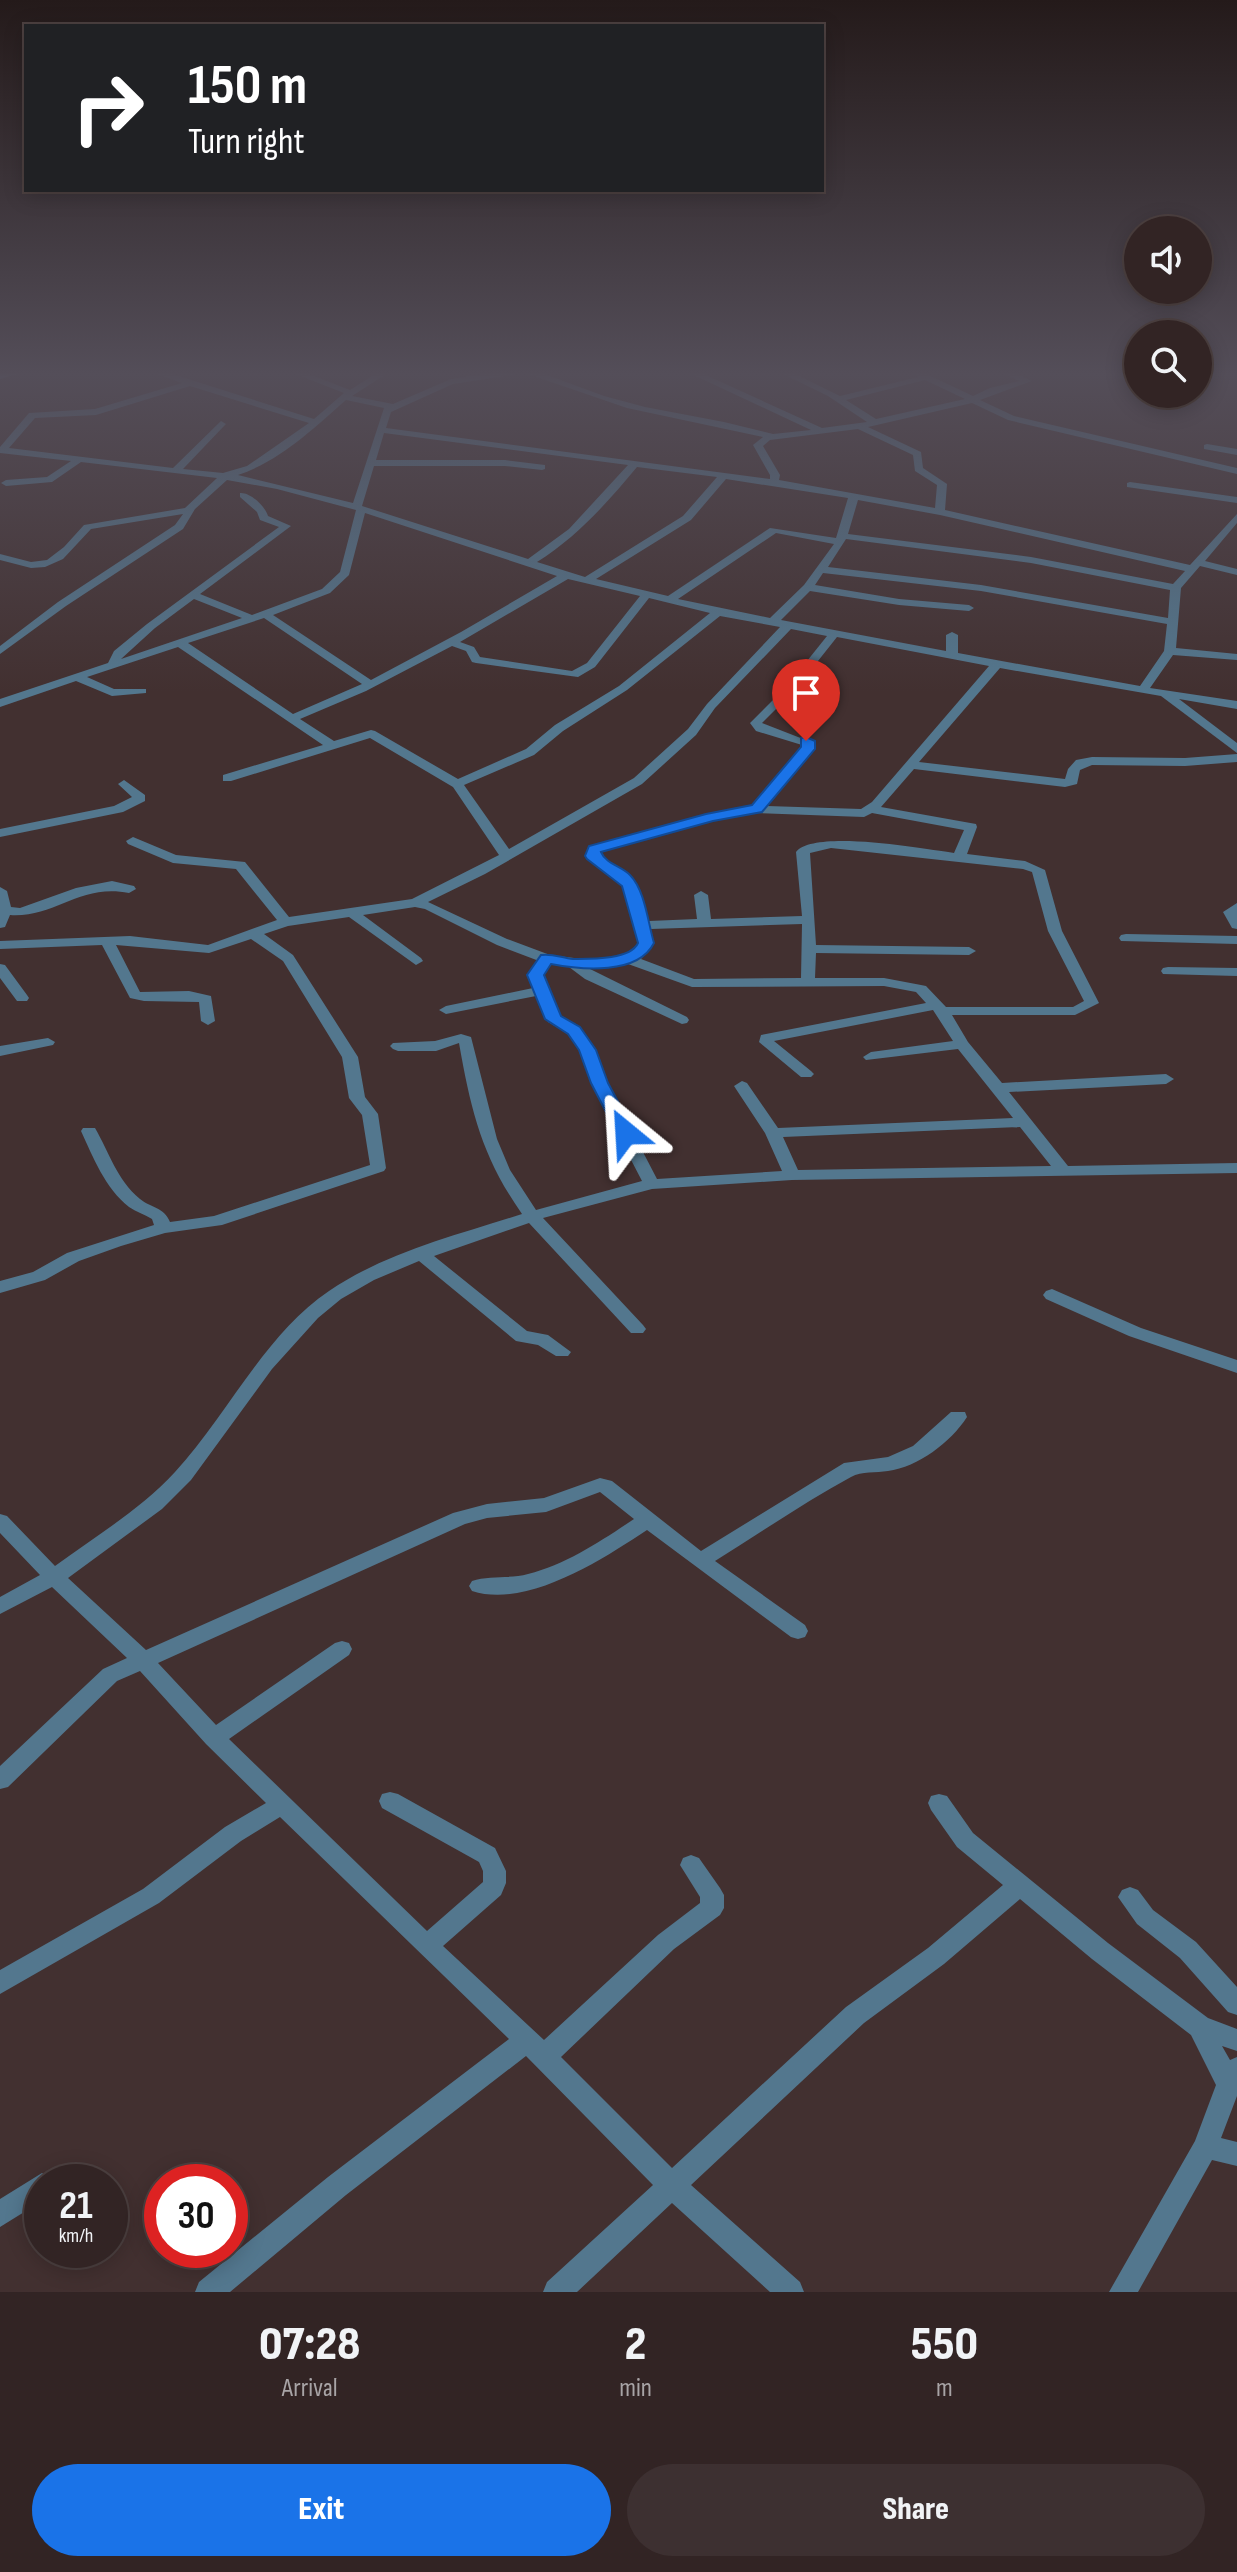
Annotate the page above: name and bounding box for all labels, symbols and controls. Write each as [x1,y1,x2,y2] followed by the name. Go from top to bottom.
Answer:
[188,53,307,120] text: 150 m
[56,56,160,160] icon: right
[188,121,305,164] text: Turn right
[1124,216,1212,408] map controls
[1124,216,1212,304] button: sound
[1124,320,1212,408] button: search
[772,659,840,741] pin
[784,671,828,715] icon: arrive
[584,1091,668,1175] position arrow
[144,2164,248,2268] speed limit sign: 30
[59,2182,93,2230] text: 21
[59,2224,93,2248] text: km/h
[259,2316,360,2373] text: 07:28
[625,2316,646,2373] text: 2
[911,2316,978,2373] text: 550
[282,2373,338,2404] text: Arrival
[619,2373,652,2404] text: min
[936,2373,953,2404] text: m
[32,2464,611,2556] button: Exit
[627,2464,1205,2556] button: Share

